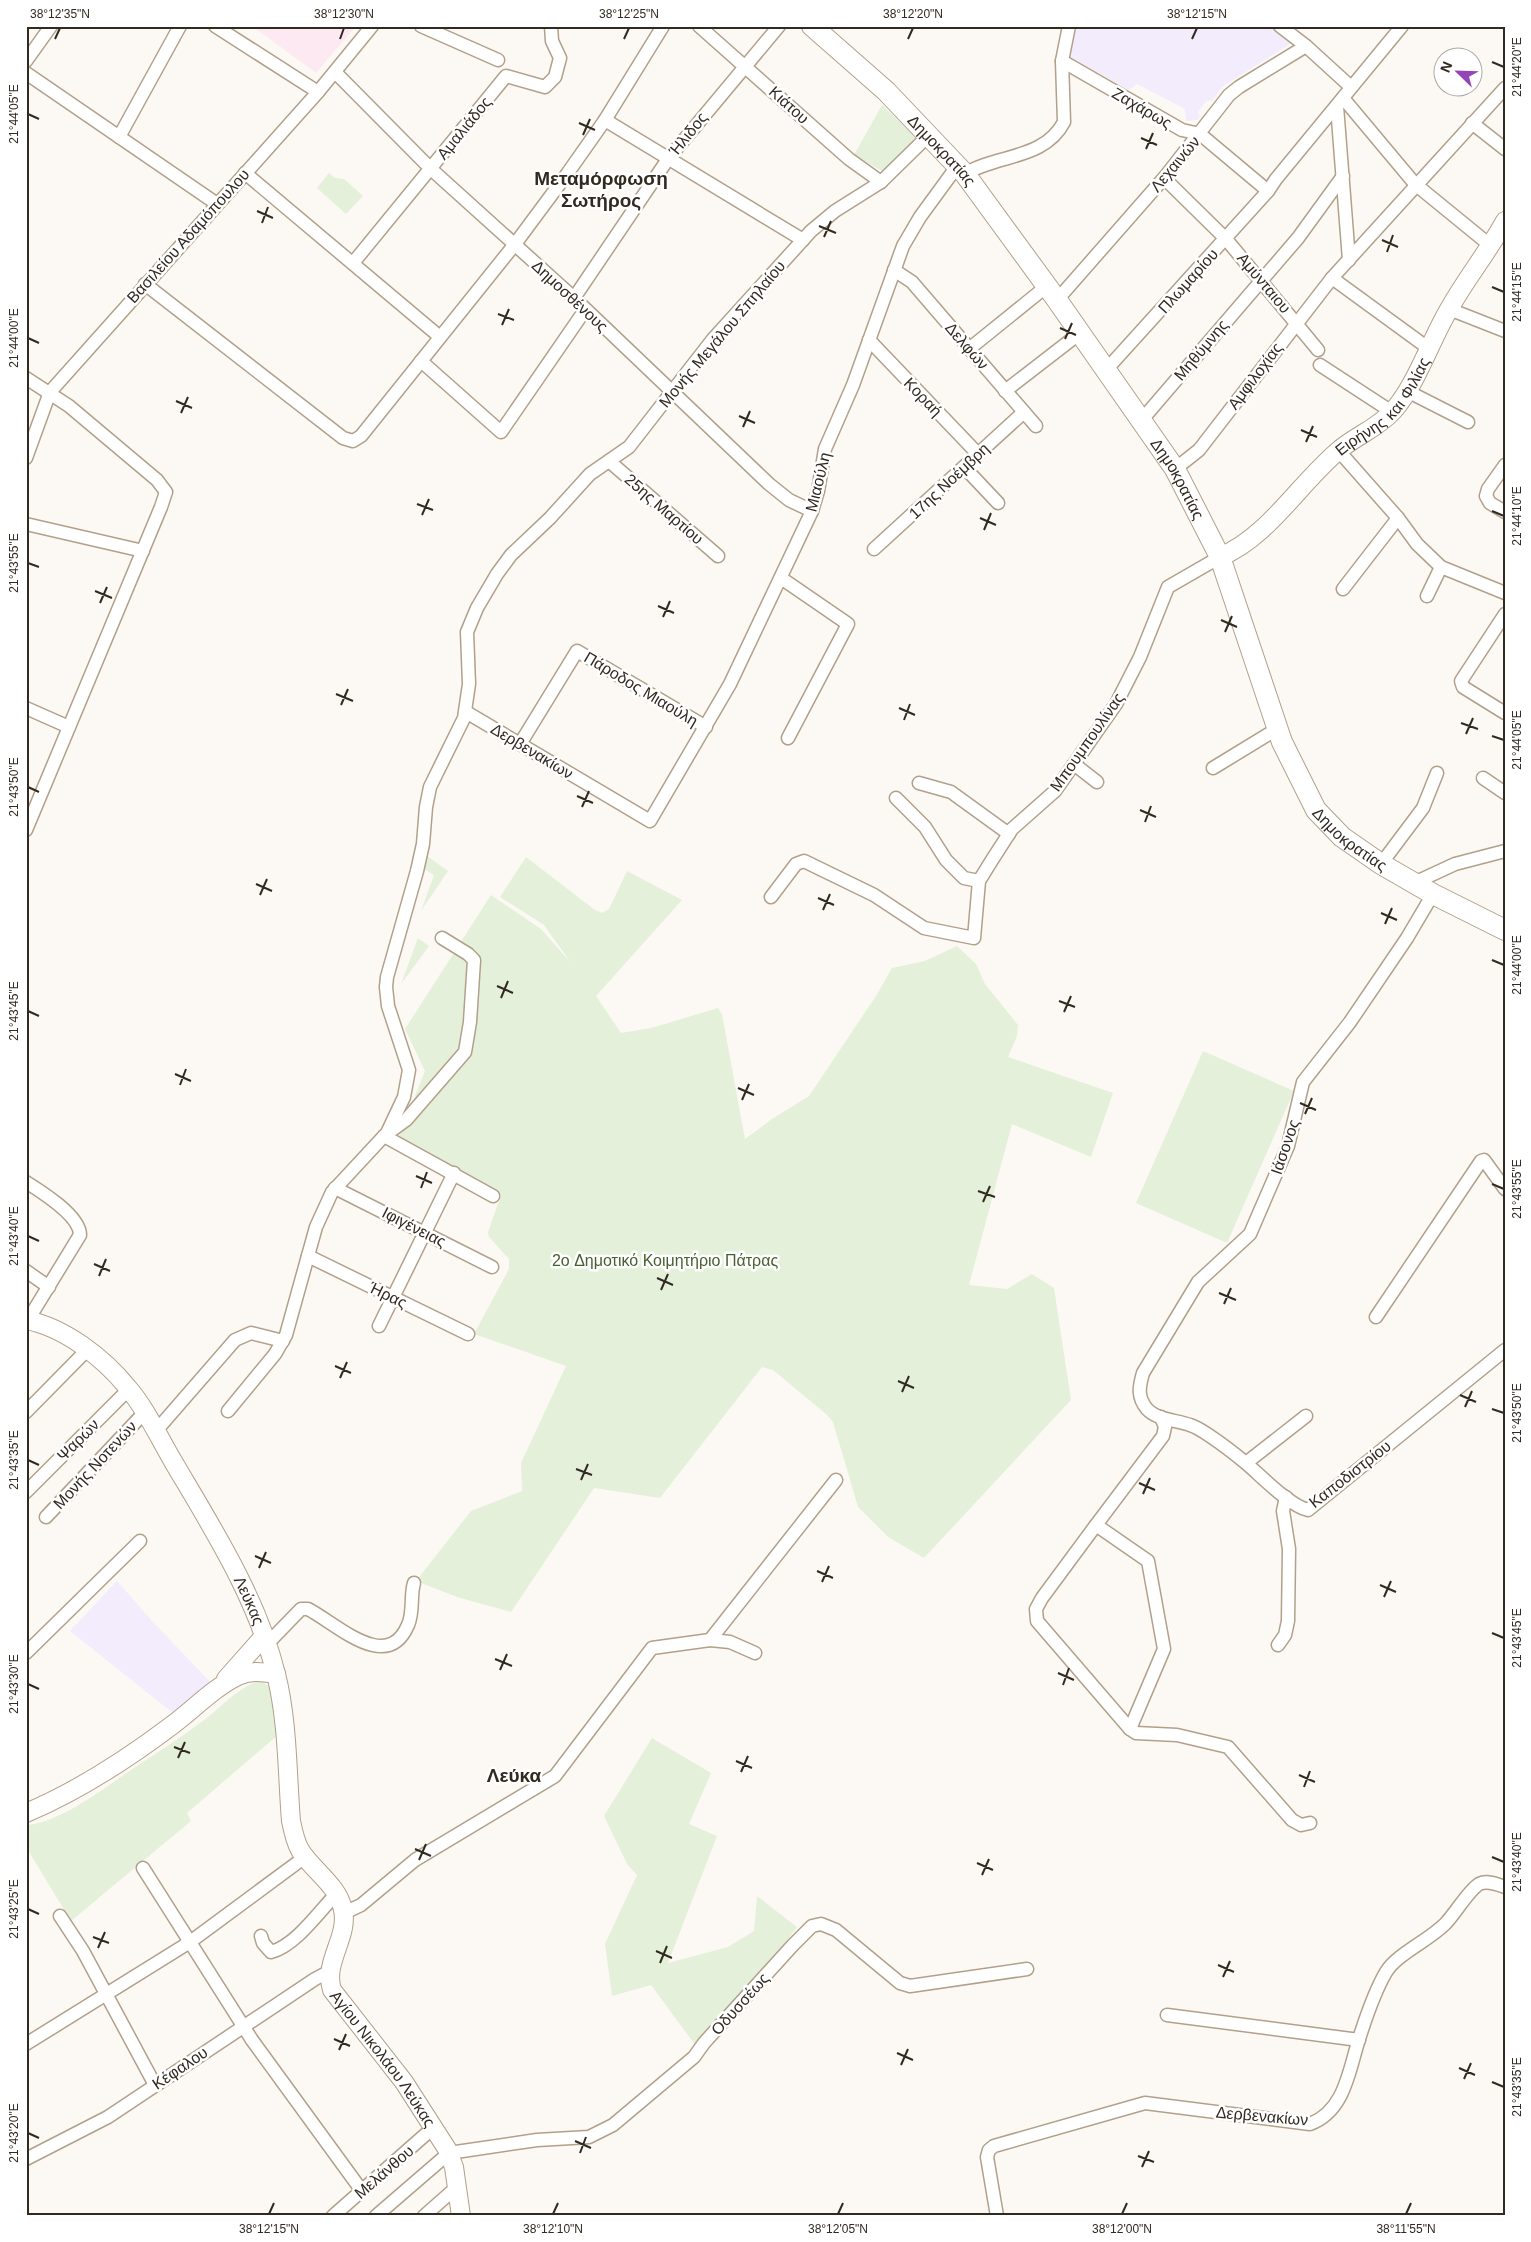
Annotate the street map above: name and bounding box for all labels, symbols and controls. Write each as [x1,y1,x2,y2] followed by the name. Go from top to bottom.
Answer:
[30,7,90,21] text: 38°12'35"N
[314,7,374,21] text: 38°12'30"N
[599,7,659,21] text: 38°12'25"N
[883,7,943,21] text: 38°12'20"N
[1167,7,1227,21] text: 38°12'15"N
[1510,37,1524,97] text: 21°44'20"E
[1434,48,1484,98] north arrow
[1437,59,1455,75] text: N
[766,83,812,127] street label: Κιάτου
[7,84,21,144] text: 21°44'05"E
[1109,84,1175,132] street label: Ζαχάρως
[434,93,495,163] street label: Αμαλιάδος
[665,109,711,160] street label: Ήλιδος
[905,111,979,189] street label: Δημοκρατίας
[1147,133,1203,195] street label: Λεχαινών
[124,166,252,306] street label: Βασιλείου Αδαμόπουλου
[534,168,668,211] district label: Μεταμόρφωση Σωτήρος
[1155,245,1221,317] street label: Πλωμαρίου
[1234,250,1294,316] street label: Αμύνταιου
[529,257,611,335] street label: Δημοσθένους
[656,257,788,411] street label: Μονής Μεγάλου Σπηλαίου
[1510,262,1524,322] text: 21°44'15"E
[7,308,21,368] text: 21°44'00"E
[1171,316,1231,384] street label: Μηθύμνης
[942,319,992,373] street label: Δελφών
[1224,339,1286,413] street label: Αμφιλοχίας
[1332,354,1432,458] street label: Ειρήνης και Φιλίας
[901,374,945,420] street label: Κοραή
[1148,435,1208,522] street label: Δημοκρατίας
[906,440,992,522] street label: 17ης Νοέμβρη
[802,451,834,513] street label: Μιαούλη
[622,470,706,548] street label: 25ης Μαρτίου
[1510,486,1524,546] text: 21°44'10"E
[7,533,21,593] text: 21°43'55"E
[581,648,701,730] street label: Πάροδος Μιαούλη
[1047,689,1127,794] street label: Μπουμπουλίνας
[1510,710,1524,770] text: 21°44'05"E
[488,720,576,782] street label: Δερβενακίων
[7,757,21,817] text: 21°43'50"E
[1309,804,1390,874] street label: Δημοκρατίας
[1510,935,1524,995] text: 21°44'00"E
[7,981,21,1041] text: 21°43'45"E
[1268,1117,1302,1177] street label: Ιάσονος
[1510,1159,1524,1219] text: 21°43'55"E
[379,1204,449,1250] street label: Ιφιγένειας
[7,1206,21,1266] text: 21°43'40"E
[552,1252,778,1269] park label: 2o Δημοτικό Κοιμητήριο Πάτρας
[366,1278,410,1311] street label: Ήρας
[1510,1383,1524,1443] text: 21°43'50"E
[54,1416,102,1464] street label: Ψαρών
[50,1418,140,1512] street label: Μονής Νοτενών
[7,1430,21,1490] text: 21°43'35"E
[1306,1437,1394,1511] street label: Καποδιστρίου
[231,1573,268,1627] street label: Λεύκας
[1510,1608,1524,1668] text: 21°43'45"E
[7,1654,21,1714] text: 21°43'30"E
[487,1765,542,1786] district label: Λεύκα
[1510,1832,1524,1892] text: 21°43'40"E
[7,1879,21,1939] text: 21°43'25"E
[708,1969,772,2038] street label: Οδυσσέως
[327,1987,439,2130] street label: Αγίου Νικολάου Λεύκας
[149,2043,211,2093] street label: Κέφαλου
[1510,2057,1524,2117] text: 21°43'35"E
[7,2103,21,2163] text: 21°43'20"E
[1215,2103,1309,2129] street label: Δερβενακίων
[351,2142,417,2202] street label: Μελάνθου
[239,2222,299,2236] text: 38°12'15"N
[523,2222,583,2236] text: 38°12'10"N
[808,2222,868,2236] text: 38°12'05"N
[1092,2222,1152,2236] text: 38°12'00"N
[1376,2222,1436,2236] text: 38°11'55"N

